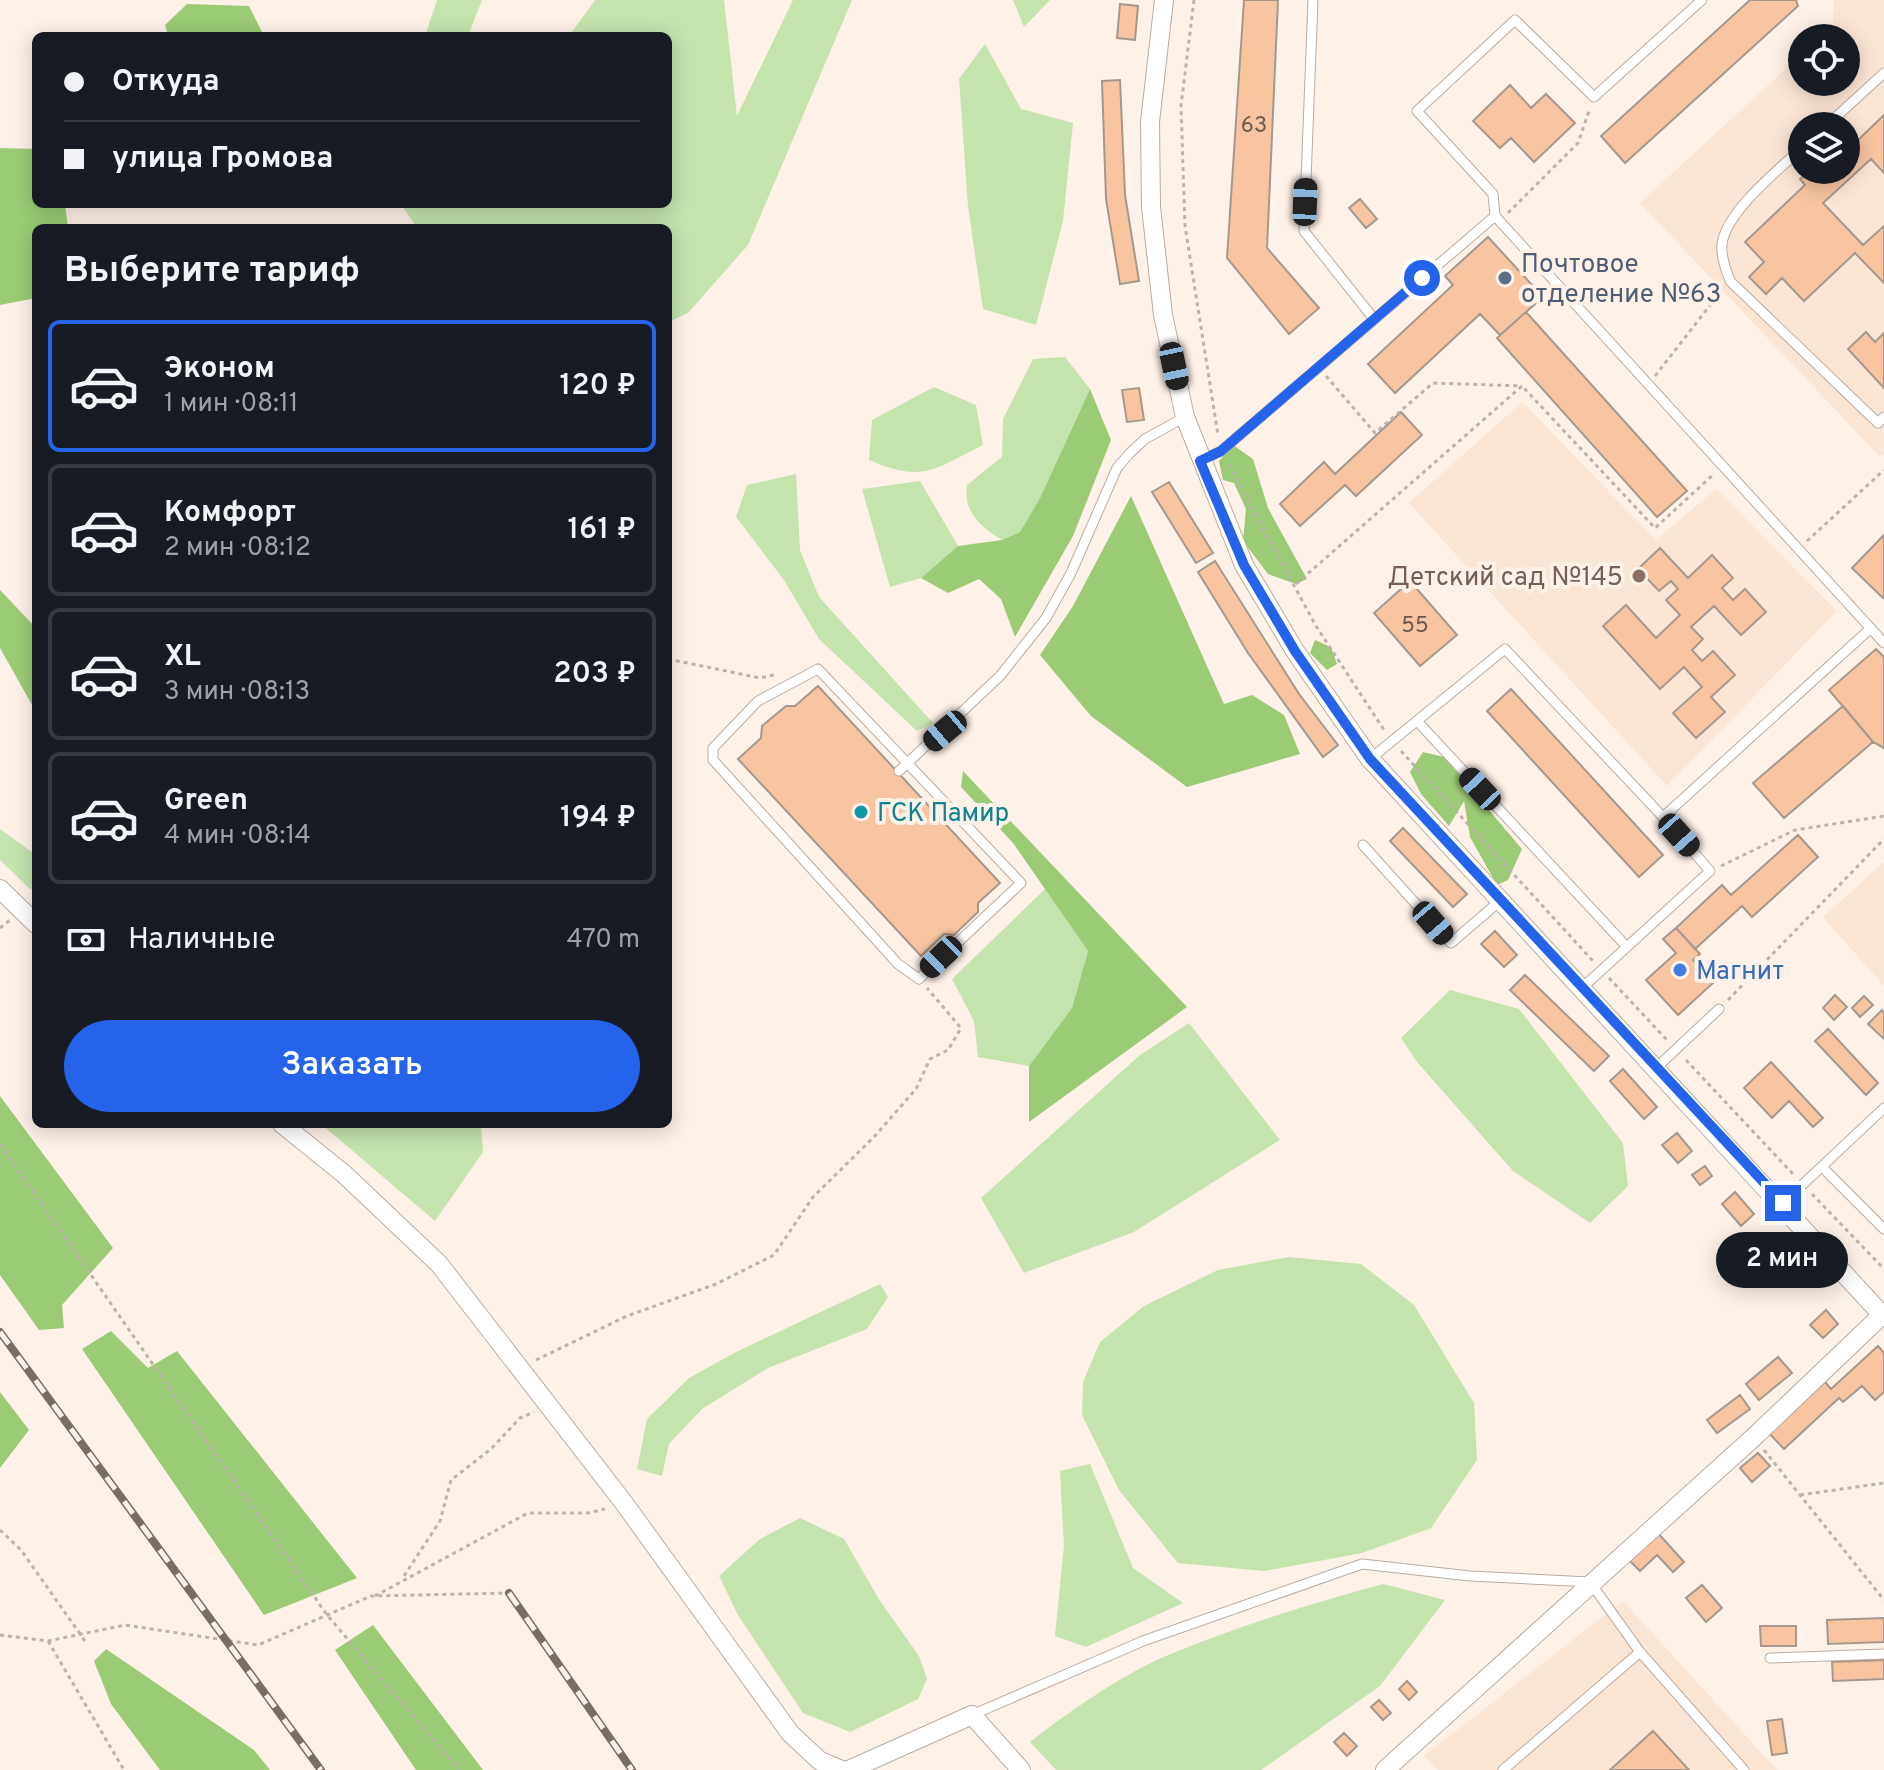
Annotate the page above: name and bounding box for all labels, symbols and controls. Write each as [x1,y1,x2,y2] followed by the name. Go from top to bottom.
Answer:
[1788,24,1860,184] map controls
[1788,24,1860,96] button: locate
[112,64,220,101] text: Откуда
[1788,112,1860,184] button: layers
[1241,113,1267,140] house number: 63
[112,141,333,178] text: улица Громова
[1292,178,1318,226] car
[64,249,360,295] text: Выберите тариф
[1521,249,1721,312] place label: Почтовое отделение №63
[1404,260,1440,296] route start
[1496,269,1514,287] marker: Почтовое отделение №63
[1157,340,1191,392] car
[68,350,140,422] icon: car
[164,351,275,388] text: Эконом
[559,368,636,405] text: 120 ₽
[164,388,298,421] text: 1 мин · 08:11
[68,494,140,566] icon: car
[164,495,296,532] text: Комфорт
[567,512,636,549] text: 161 ₽
[164,532,311,565] text: 2 мин · 08:12
[1388,562,1623,595] place label: Детский сад №145
[1630,567,1648,585] marker: Детский сад №145
[1401,613,1429,640] house number: 55
[68,638,140,710] icon: car
[164,639,201,676] text: XL
[553,656,636,693] text: 203 ₽
[164,676,310,709] text: 3 мин · 08:13
[919,706,971,756] car
[1455,763,1505,815] car
[68,782,140,854] icon: car
[164,783,248,820] text: Green
[877,798,1009,831] place label: ГСК Памир
[560,800,636,837] text: 194 ₽
[852,803,870,821] marker: ГСК Памир
[1654,809,1704,861] car
[164,820,311,853] text: 4 мин · 08:14
[1408,897,1458,949] car
[64,918,108,962] icon: cash
[128,922,275,959] text: Наличные
[566,924,640,957] text: 470 m
[915,932,967,982] car
[1696,956,1784,989] place label: Магнит
[1671,961,1689,979] marker: Магнит
[64,1020,640,1112] button: Заказать
[1765,1185,1801,1221] route end
[1717,1231,1849,1287] callout: 2 мин
[1746,1243,1818,1276] text: 2 мин

